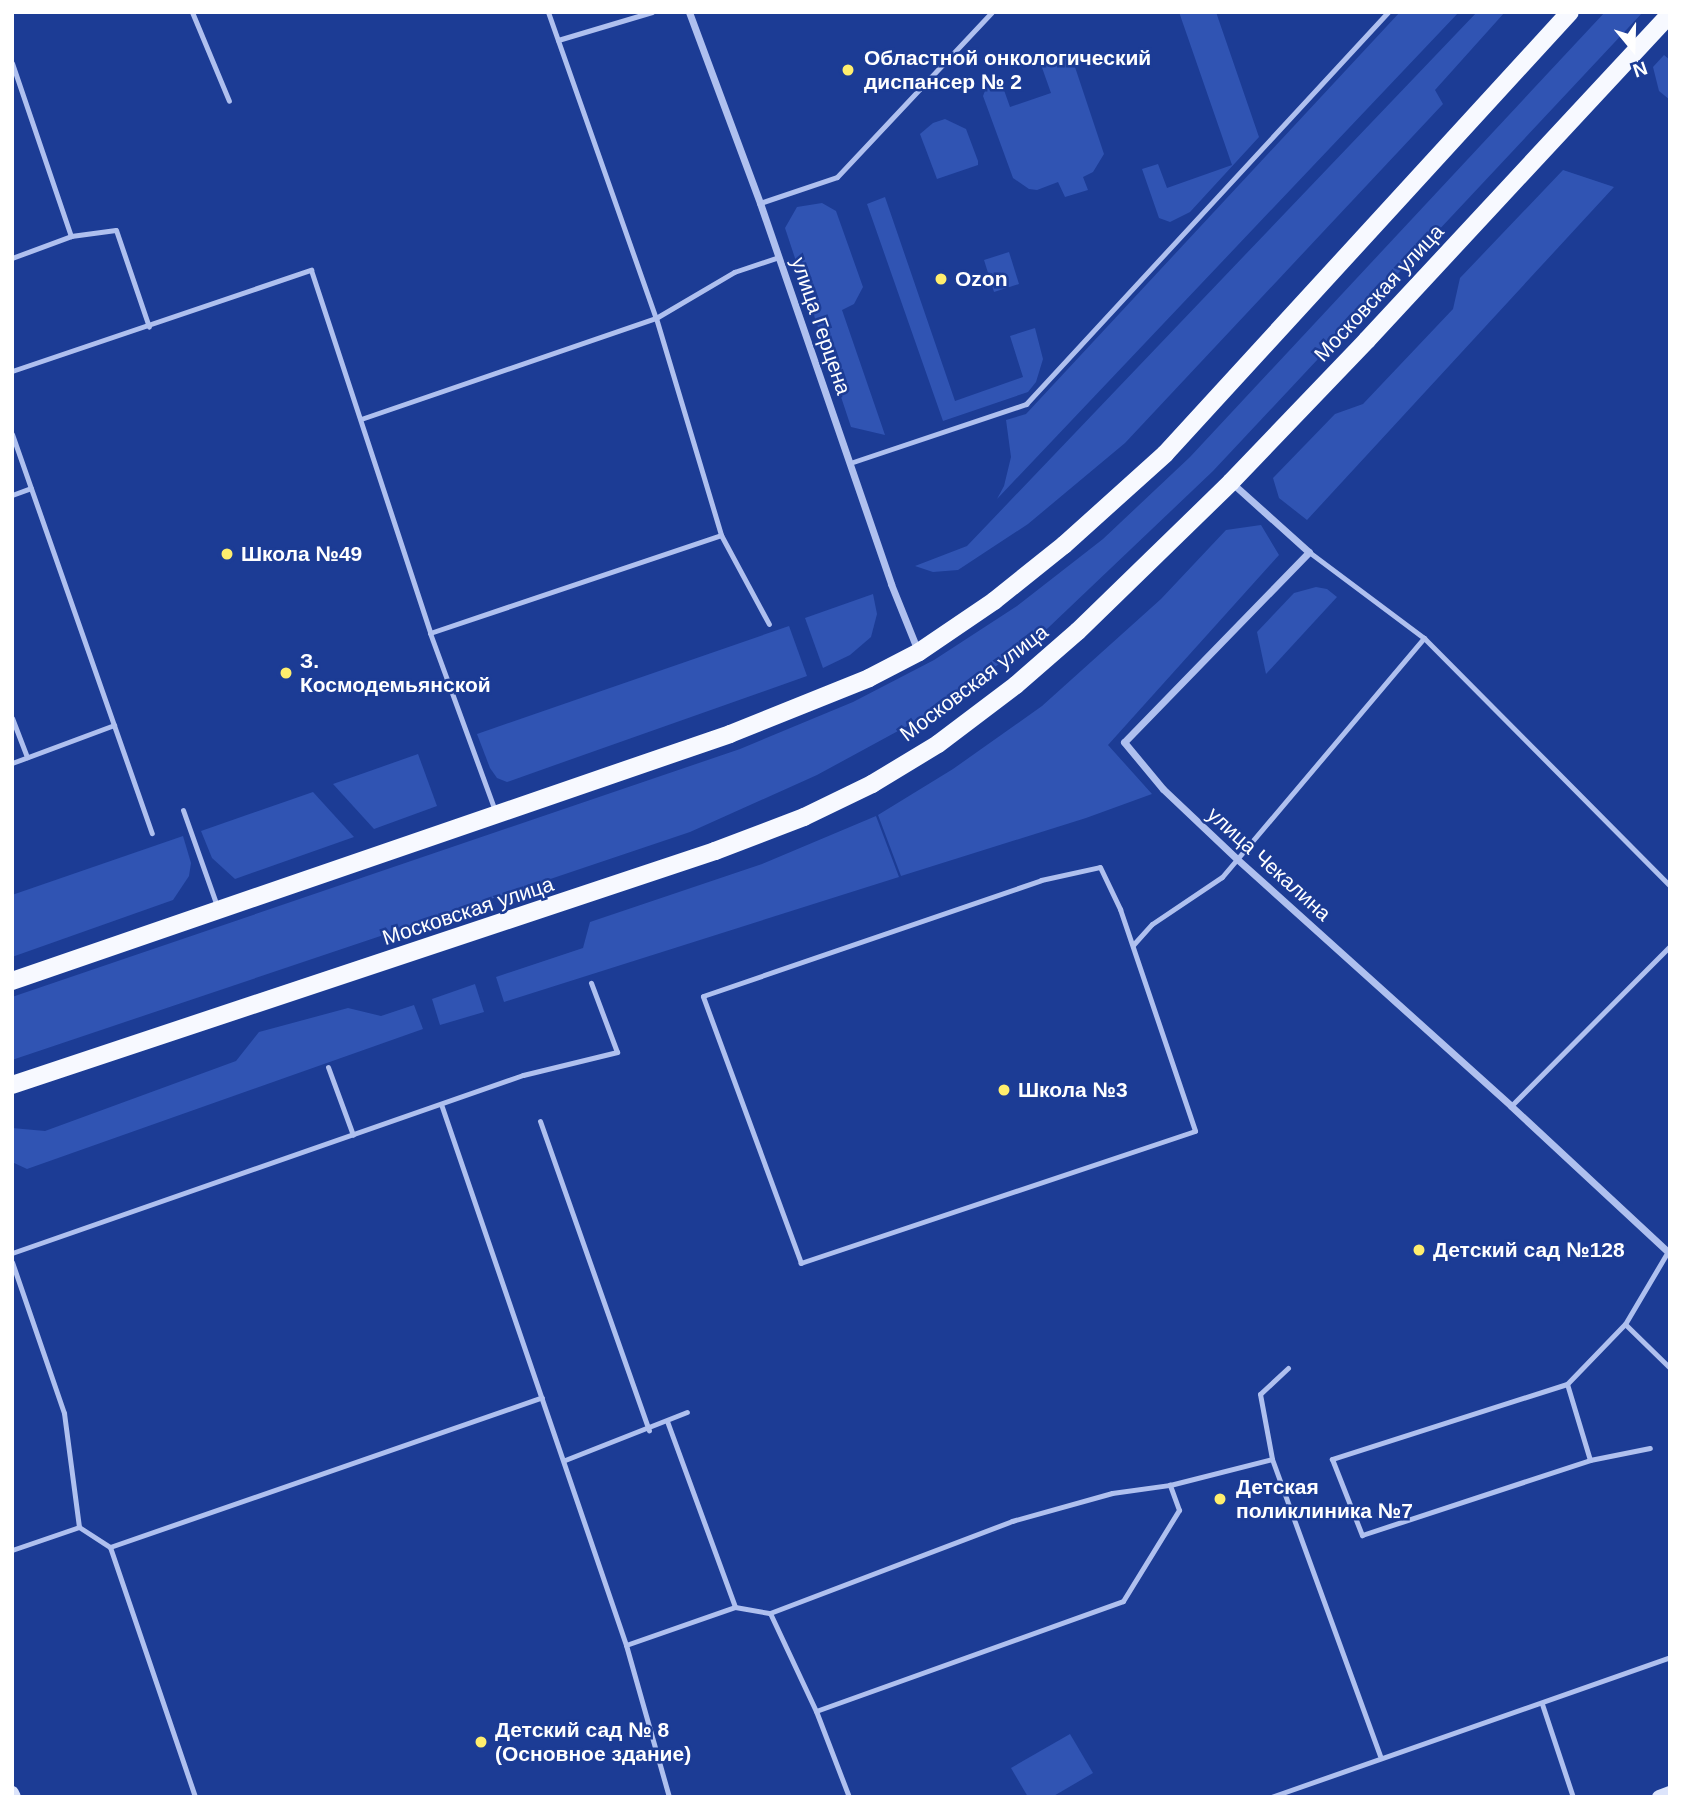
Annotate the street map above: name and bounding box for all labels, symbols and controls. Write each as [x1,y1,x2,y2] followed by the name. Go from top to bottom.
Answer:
[1598,14,1668,84] north arrow
[864,45,1151,95] place label: Областной онкологический диспансер № 2
[1630,57,1650,81] text: N
[838,60,858,80] marker: Областной онкологический диспансер № 2
[1309,219,1449,367] street label: Московская улица
[786,254,856,398] street label: улица Герцена
[955,266,1007,292] place label: Ozon
[933,271,949,287] marker: Ozon
[241,541,362,567] place label: Школа №49
[219,546,235,562] marker: Школа №49
[895,619,1053,747] street label: Московская улица
[300,648,491,698] place label: З. Космодемьянской
[278,665,294,681] marker: З. Космодемьянской
[1202,802,1336,926] street label: улица Чекалина
[379,871,557,951] street label: Московская улица
[1018,1077,1128,1103] place label: Школа №3
[996,1082,1012,1098] marker: Школа №3
[1433,1237,1625,1263] place label: Детский сад №128
[1411,1242,1427,1258] marker: Детский сад №128
[1236,1474,1413,1524] place label: Детская поликлиника №7
[1210,1489,1230,1509] marker: Детская поликлиника №7
[495,1717,691,1767] place label: Детский сад № 8 (Основное здание)
[473,1734,489,1750] marker: Детский сад № 8 (Основное здание)

